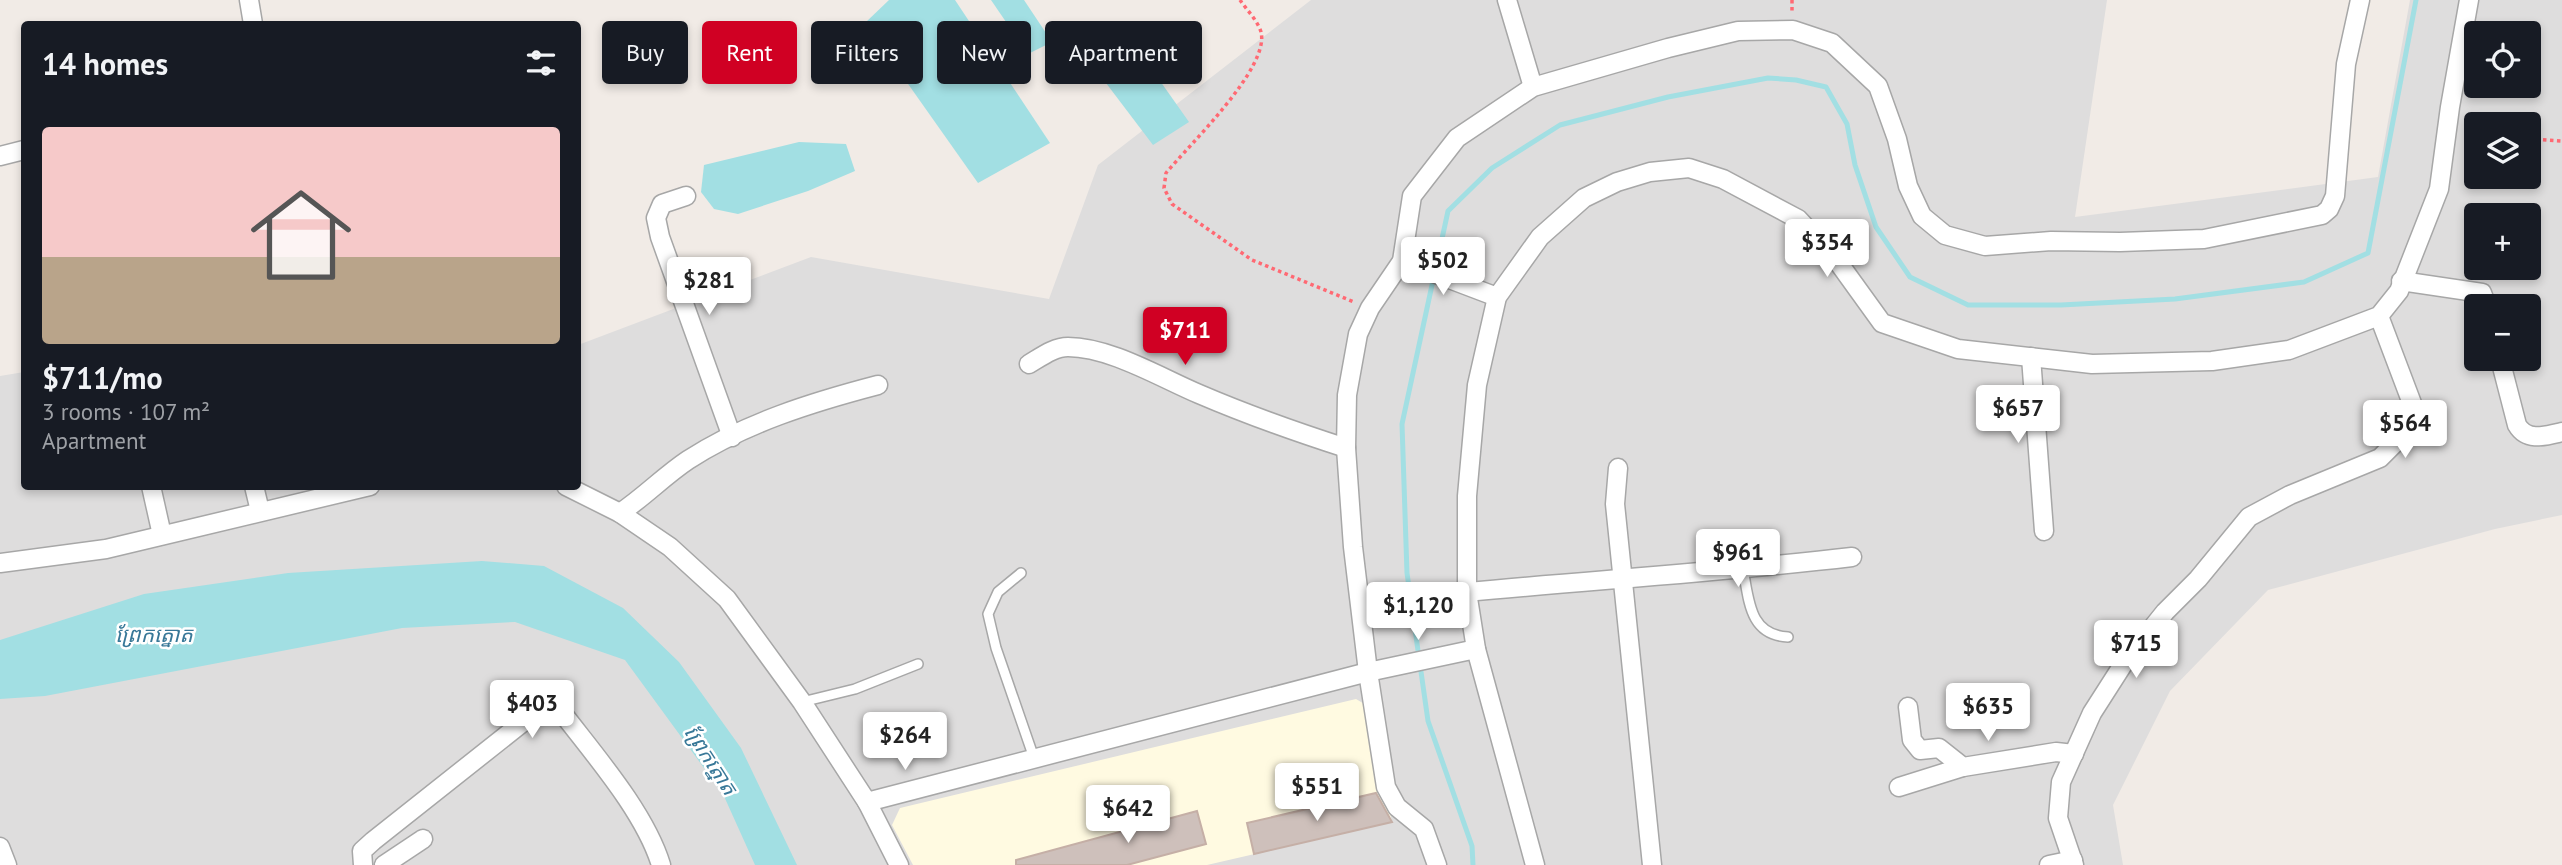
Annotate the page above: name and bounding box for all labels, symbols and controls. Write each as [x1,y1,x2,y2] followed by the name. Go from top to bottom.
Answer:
[602,21,688,84] chip: Buy
[702,21,797,84] chip: Rent
[811,21,923,84] chip: Filters
[937,21,1031,84] chip: New
[1045,21,1202,84] chip: Apartment
[2464,21,2541,371] map controls
[2464,21,2541,98] button: locate
[42,44,168,83] text: 14 homes
[522,44,560,82] icon: filters
[2464,112,2541,189] button: layers
[238,172,364,298] icon: home
[2464,203,2541,280] button: +
[1786,219,1868,279] pin: $354
[1801,227,1853,256] text: $354
[1402,238,1484,297] pin: $502
[1417,245,1469,274] text: $502
[668,258,750,317] pin: $281
[683,265,735,294] text: $281
[2464,294,2541,371] button: −
[1144,308,1226,367] pin: $711
[1159,315,1211,344] text: $711
[42,358,163,397] text: $711/mo
[1977,386,2059,445] pin: $657
[1992,393,2044,422] text: $657
[42,397,210,426] text: 3 rooms · 107 m²
[2364,400,2446,460] pin: $564
[2379,408,2431,437] text: $564
[42,426,146,455] text: Apartment
[1697,530,1779,589] pin: $961
[1712,537,1764,566] text: $961
[1361,582,1475,642] pin: $1,120
[1382,590,1454,619] text: $1,120
[2095,620,2177,680] pin: $715
[115,621,194,648] water label: ព្រែកត្នោត
[2110,628,2162,657] text: $715
[491,680,573,740] pin: $403
[1947,684,2029,743] pin: $635
[506,688,558,717] text: $403
[1962,691,2014,720] text: $635
[864,712,946,772] pin: $264
[678,720,744,802] water label: ព្រែកត្នោត
[879,720,931,749] text: $264
[1276,764,1358,823] pin: $551
[1291,771,1343,800] text: $551
[1087,786,1169,845] pin: $642
[1102,793,1154,822] text: $642

